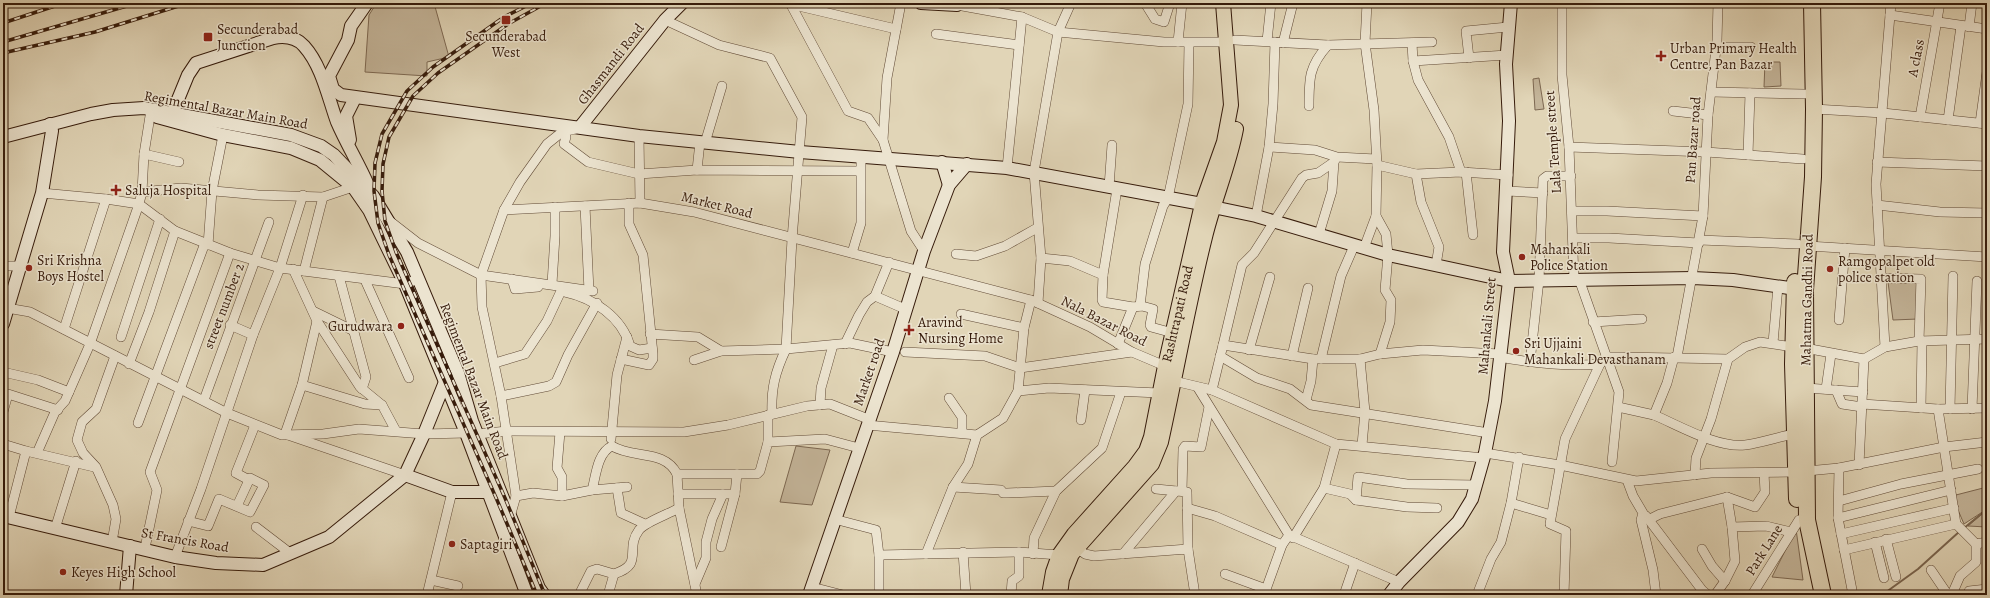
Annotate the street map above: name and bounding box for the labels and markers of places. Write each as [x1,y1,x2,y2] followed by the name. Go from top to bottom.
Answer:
[500,14,512,26] marker: Secunderabad West
[217,20,299,55] place label: Secunderabad Junction
[465,27,547,62] place label: Secunderabad West
[202,31,214,43] marker: Secunderabad Junction
[1670,39,1797,74] place label: Urban Primary Health Centre, Pan Bazar
[1655,50,1667,62] marker: Urban Primary Health Centre, Pan Bazar
[125,181,212,200] place label: Saluja Hospital
[110,184,122,196] marker: Saluja Hospital
[1530,240,1608,275] place label: Mahankali Police Station
[37,251,104,286] place label: Sri Krishna Boys Hostel
[1517,252,1527,262] marker: Mahankali Police Station
[1838,252,1935,287] place label: Ramgopalpet old police station
[24,263,34,273] marker: Sri Krishna Boys Hostel
[1825,264,1835,274] marker: Ramgopalpet old police station
[917,313,1003,348] place label: Aravind Nursing Home
[328,317,393,336] place label: Gurudwara
[396,321,406,331] marker: Gurudwara
[903,324,915,336] marker: Aravind Nursing Home
[1524,334,1666,369] place label: Sri Ujjaini Mahankali Devasthanam
[1511,346,1521,356] marker: Sri Ujjaini Mahankali Devasthanam
[460,535,513,554] place label: Saptagiri
[447,539,457,549] marker: Saptagiri
[71,563,176,582] place label: Keyes High School
[58,567,68,577] marker: Keyes High School

